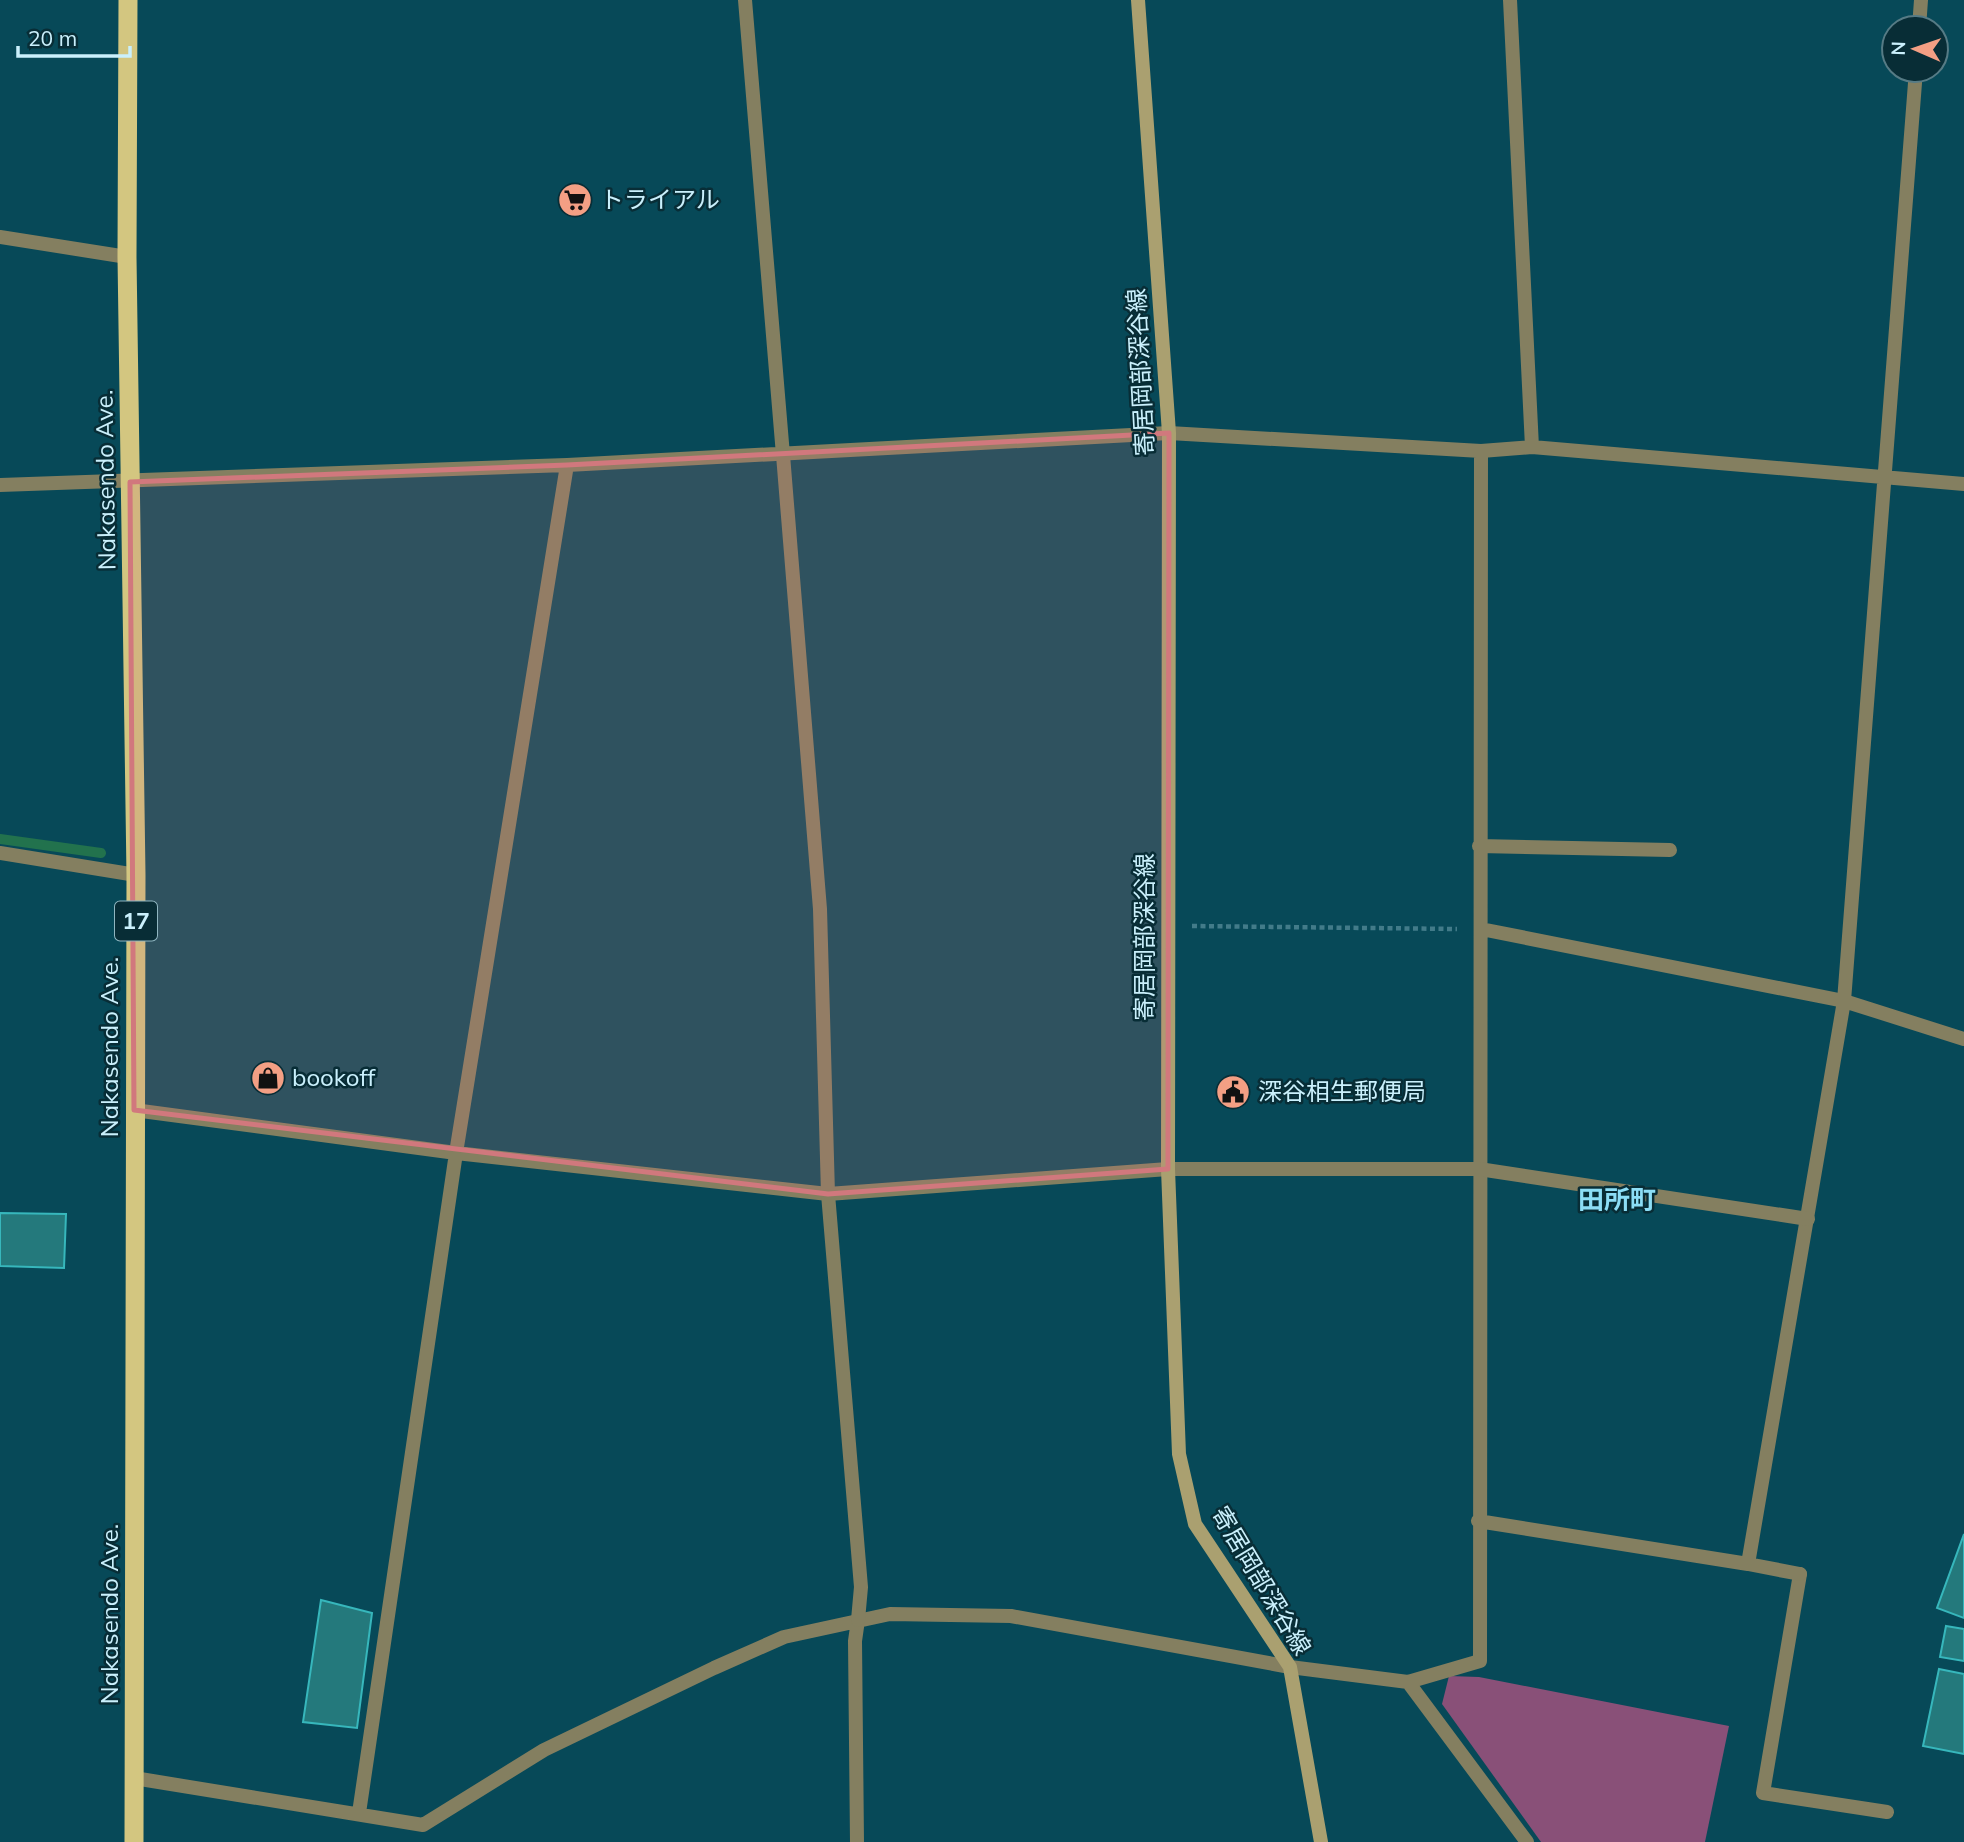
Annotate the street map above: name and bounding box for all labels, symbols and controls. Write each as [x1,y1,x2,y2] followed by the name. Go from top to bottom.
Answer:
[18,14,130,58] scale bar
[1880,14,1950,84] north arrow
[28,25,77,51] text: 20 m
[1886,41,1910,56] text: N
[556,181,594,219] supermarket icon: トライアル
[600,184,720,214] place label: トライアル
[1121,287,1159,457] street label: 寄居岡部深谷線
[88,390,122,570] street label: Nakasendo Ave.
[1129,853,1159,1021] street label: 寄居岡部深谷線
[115,902,157,940] road number: 17
[94,957,124,1137] street label: Nakasendo Ave.
[249,1059,287,1097] shop icon: bookoff
[292,1062,376,1092] place label: bookoff
[1214,1073,1252,1111] public building icon: 深谷相生郵便局
[1258,1076,1426,1106] place label: 深谷相生郵便局
[1578,1183,1656,1216] district label: 田所町
[1206,1501,1318,1660] street label: 寄居岡部深谷線
[94,1524,124,1704] street label: Nakasendo Ave.

